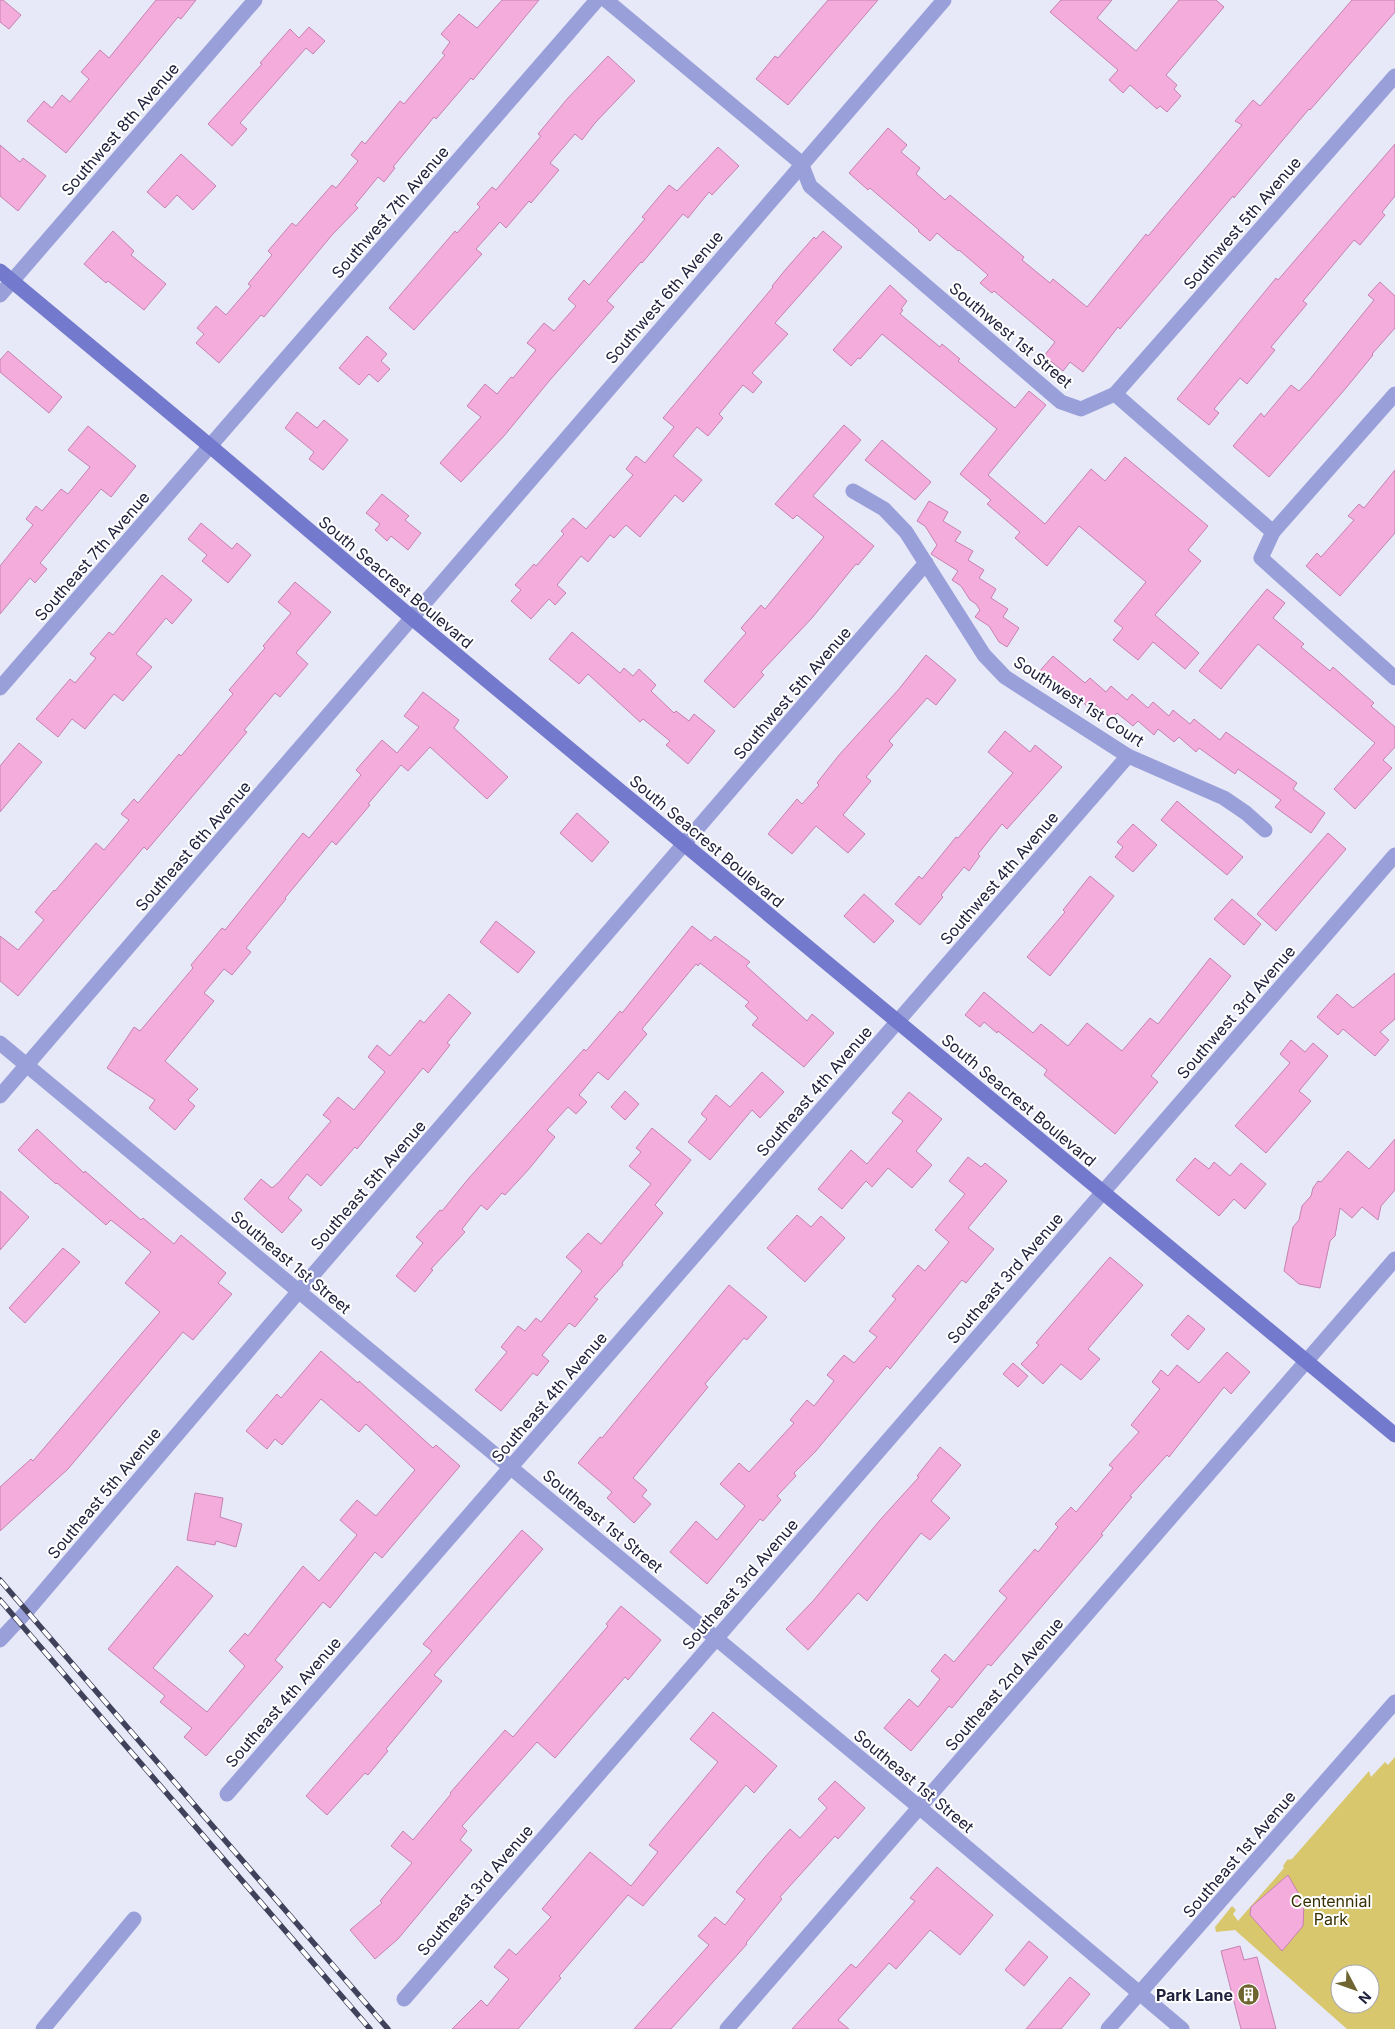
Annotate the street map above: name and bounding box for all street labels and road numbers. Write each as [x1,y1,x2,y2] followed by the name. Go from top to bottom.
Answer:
[57,58,183,200] street label: Southwest 8th Avenue
[327,142,453,282] street label: Southwest 7th Avenue
[1179,152,1305,294] street label: Southwest 5th Avenue
[601,226,727,368] street label: Southwest 6th Avenue
[946,278,1076,392] street label: Southwest 1st Street
[30,487,154,625] street label: Southeast 7th Avenue
[315,511,477,653] street label: South Seacrest Boulevard
[729,622,855,764] street label: Southwest 5th Avenue
[1010,651,1148,751] street label: Southwest 1st Court
[626,770,788,912] street label: South Seacrest Boulevard
[131,777,255,915] street label: Southeast 6th Avenue
[936,807,1062,949] street label: Southwest 4th Avenue
[1173,941,1299,1083] street label: Southwest 3rd Avenue
[752,1022,876,1160] street label: Southeast 4th Avenue
[938,1029,1100,1171] street label: South Seacrest Boulevard
[306,1116,430,1254] street label: Southeast 5th Avenue
[227,1206,355,1318] street label: Southeast 1st Street
[943,1208,1067,1348] street label: Southeast 3rd Avenue
[487,1328,611,1466] street label: Southeast 4th Avenue
[43,1423,165,1563] street label: Southeast 5th Avenue
[539,1465,667,1577] street label: Southeast 1st Street
[678,1514,802,1654] street label: Southeast 3rd Avenue
[941,1613,1067,1755] street label: Southeast 2nd Avenue
[221,1633,345,1771] street label: Southeast 4th Avenue
[850,1725,978,1837] street label: Southeast 1st Street
[1178,1786,1300,1922] street label: Southeast 1st Avenue
[413,1820,537,1960] street label: Southeast 3rd Avenue

